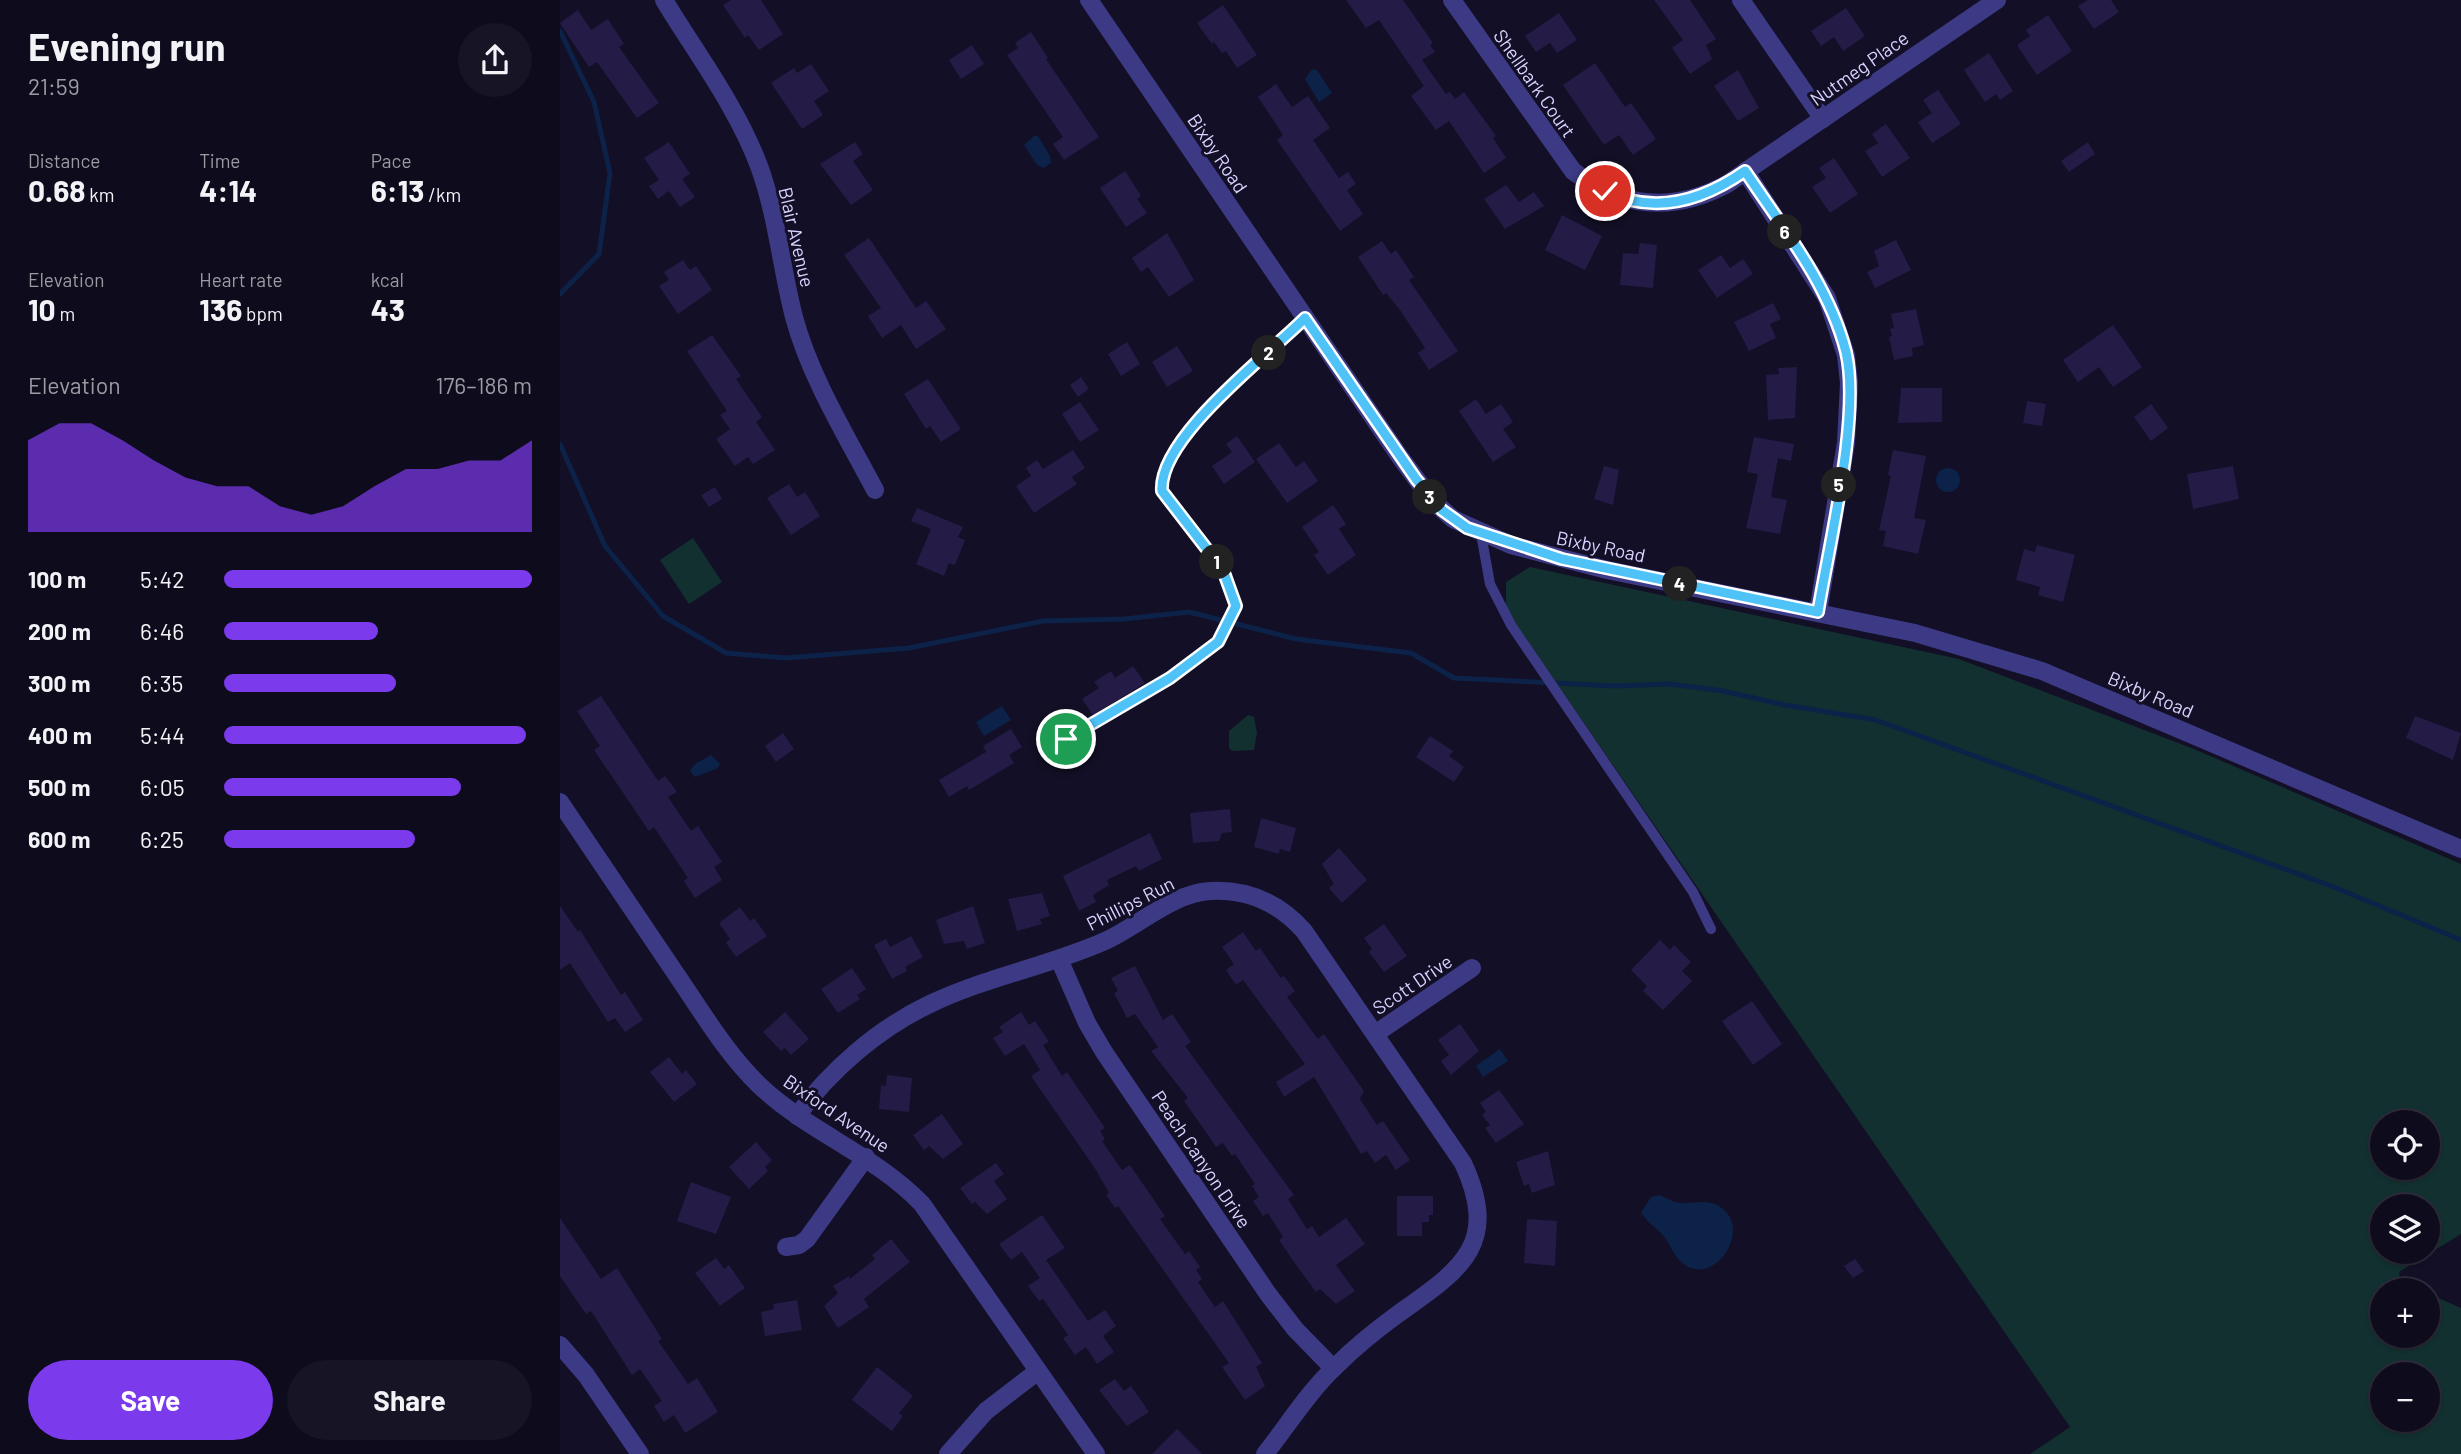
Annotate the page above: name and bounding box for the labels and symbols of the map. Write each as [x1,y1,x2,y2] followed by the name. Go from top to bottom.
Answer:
[1489,25,1581,141] street label: Shellbark Court
[1805,26,1913,110] street label: Nutmeg Place
[1183,109,1253,197] street label: Bixby Road
[1575,161,1635,221] pin
[774,185,820,289] street label: Blair Avenue
[1768,215,1802,250] pin: 6
[1252,336,1286,370] pin: 2
[1822,468,1856,503] pin: 5
[1412,480,1448,514] pin: 3
[1554,525,1648,567] street label: Bixby Road
[1200,544,1234,580] pin: 1
[1662,566,1698,602] pin: 4
[2105,666,2197,722] street label: Bixby Road
[1036,709,1096,769] pin
[1082,871,1178,935] street label: Phillips Run
[1368,949,1456,1019] street label: Scott Drive
[779,1069,895,1157] street label: Bixford Avenue
[1147,1086,1257,1232] street label: Peach Canyon Drive

